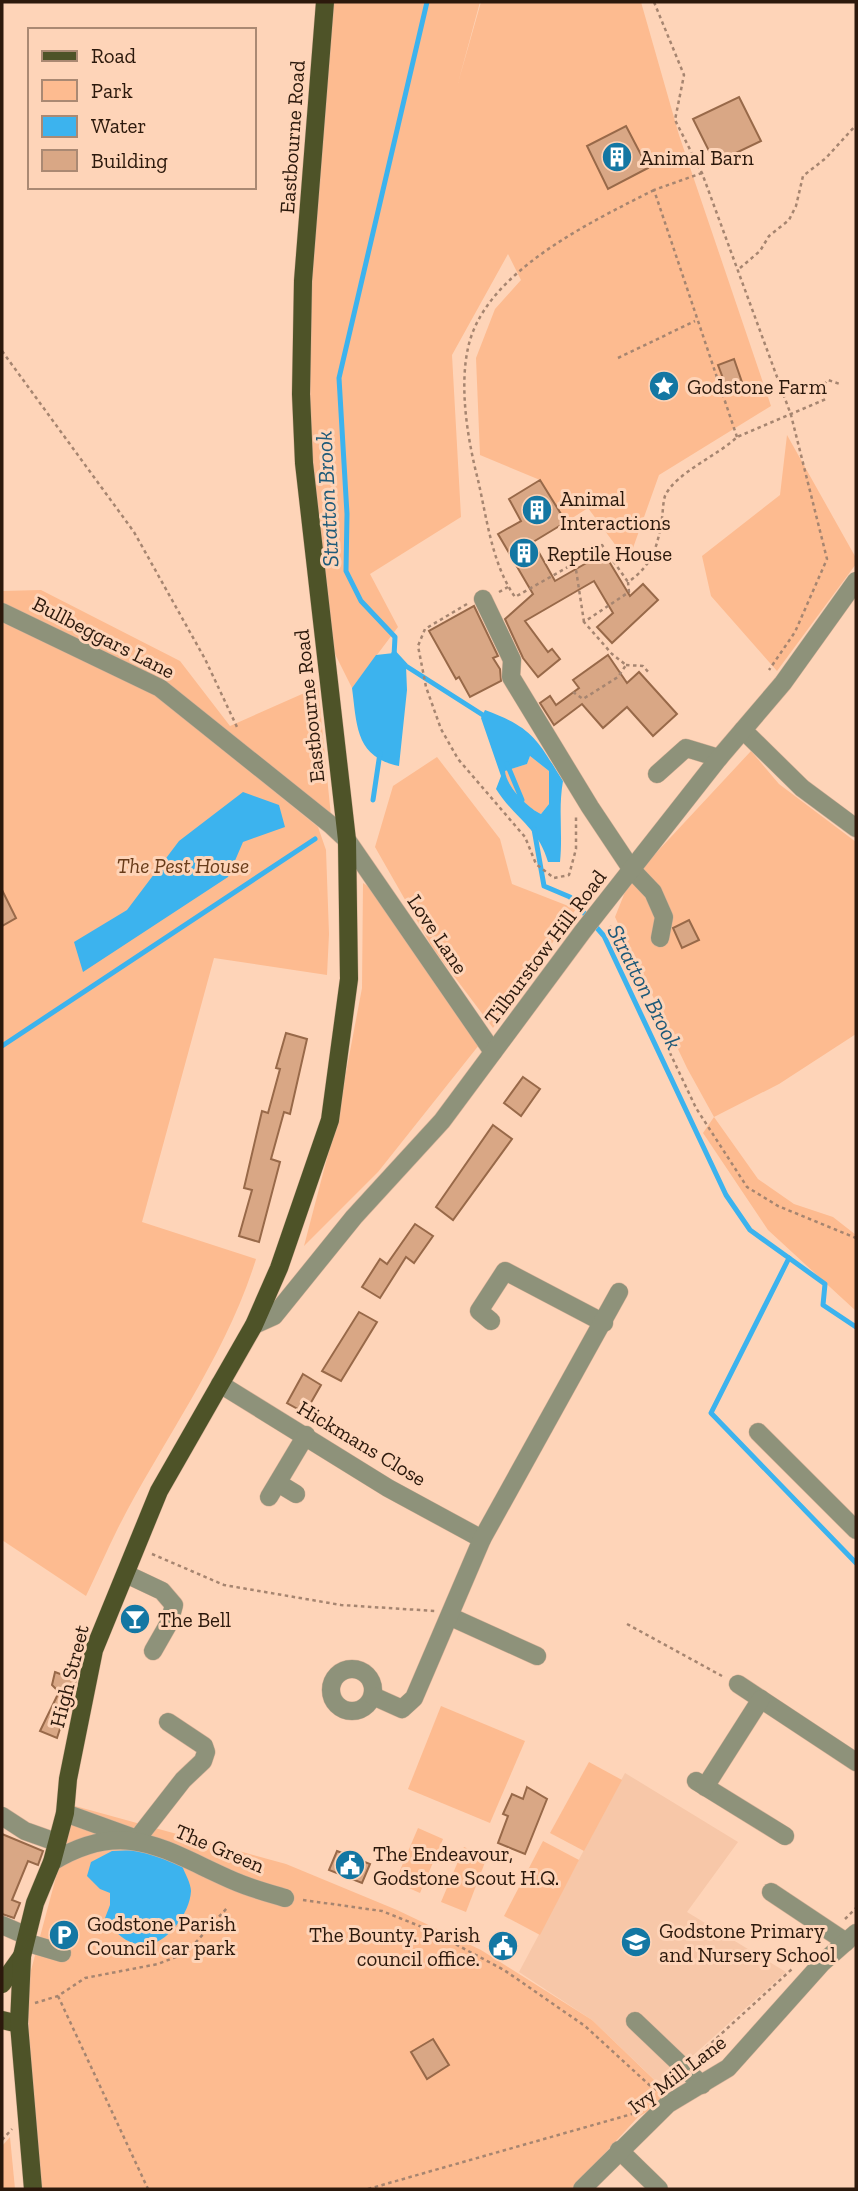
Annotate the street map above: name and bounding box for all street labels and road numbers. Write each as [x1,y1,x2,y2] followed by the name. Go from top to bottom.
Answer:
[274,59,310,215] street label: Eastbourne Road
[29,590,179,684] street label: Bullbeggars Lane
[288,628,329,784] street label: Eastbourne Road
[479,864,612,1029] street label: Tilburstow Hill Road
[402,890,474,979] street label: Love Lane
[293,1395,431,1491] street label: Hickmans Close
[44,1622,94,1730] street label: High Street
[172,1818,268,1878] street label: The Green
[623,2029,731,2119] street label: Ivy Mill Lane

